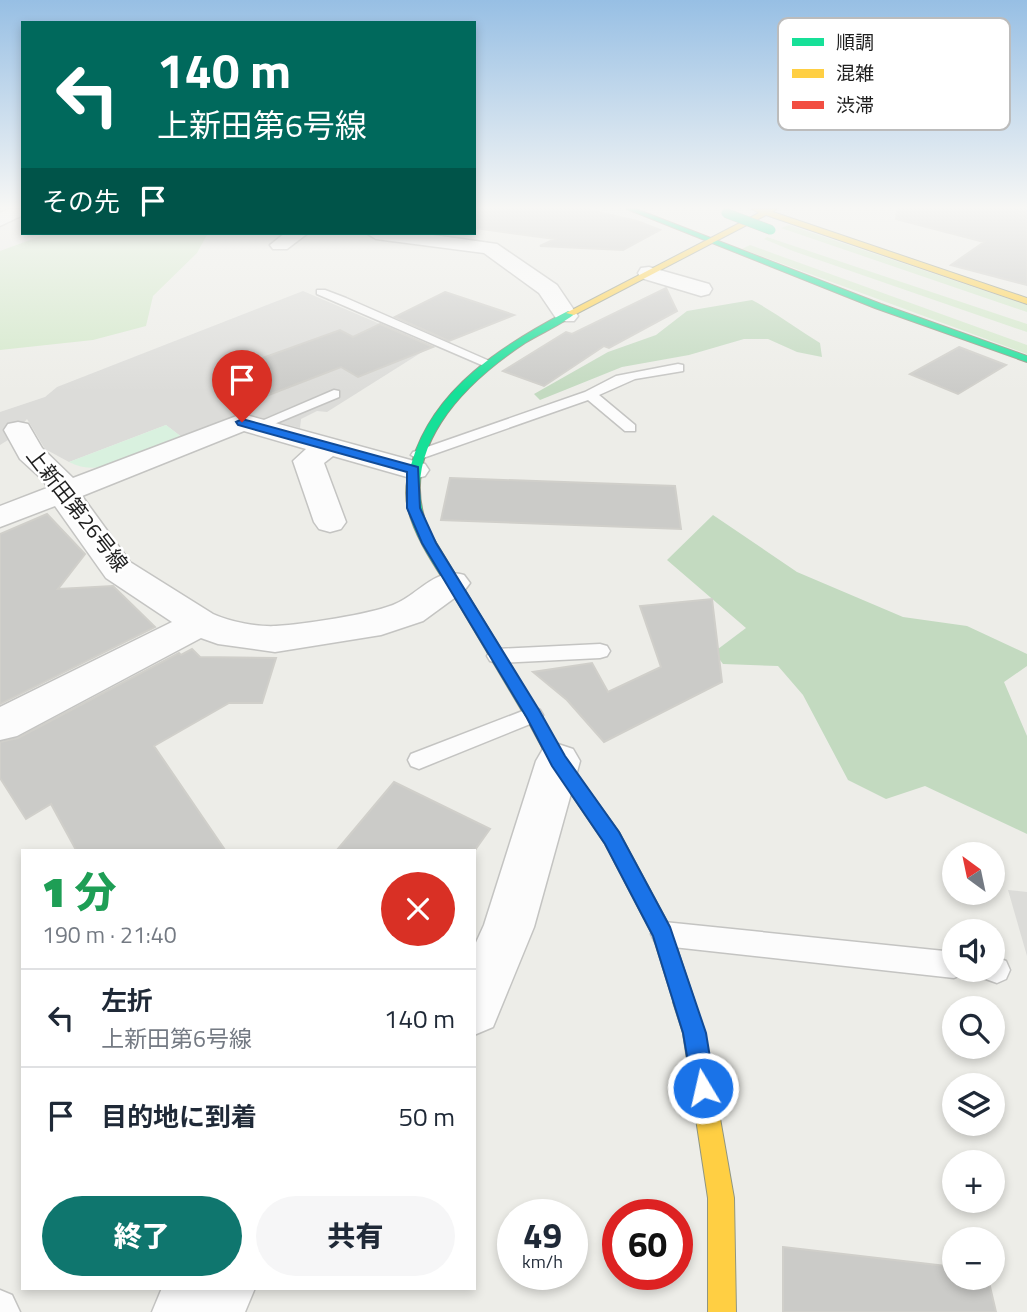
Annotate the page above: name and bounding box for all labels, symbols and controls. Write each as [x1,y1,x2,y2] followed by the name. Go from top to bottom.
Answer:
[778,18,1010,130] legend
[836,27,874,56] text: 順調
[157,32,291,107] text: 140 m
[42,49,133,140] icon: left
[836,58,874,87] text: 混雑
[836,90,874,119] text: 渋滞
[157,101,367,149] text: 上新田第6号線
[42,182,120,221] text: その先
[134,182,172,220] icon: arrive
[212,350,272,422] pin
[223,361,261,399] icon: arrive
[19,441,136,578] street label: 上新田第26号線
[942,842,1004,905] north arrow
[942,842,1005,1290] map controls
[42,859,116,923] text: 1 分
[381,872,455,946] button: close
[42,917,177,952] text: 190 m · 21:40
[942,919,1005,982] button: sound
[101,981,153,1020] text: 左折
[942,996,1005,1059] button: search
[42,999,80,1037] icon: left
[384,999,455,1038] text: 140 m
[101,1021,252,1056] text: 上新田第6号線
[666,1051,740,1125] position arrow
[942,1073,1005,1136] button: layers
[42,1097,80,1135] icon: arrive
[101,1097,257,1136] text: 目的地に到着
[398,1097,455,1136] text: 50 m
[942,1150,1005,1213] button: +
[42,1196,242,1276] button: 終了
[256,1196,455,1276] button: 共有
[602,1199,693,1290] speed limit sign: 60
[523,1208,562,1262] text: 49
[942,1227,1005,1290] button: −
[522,1248,563,1275] text: km/h

